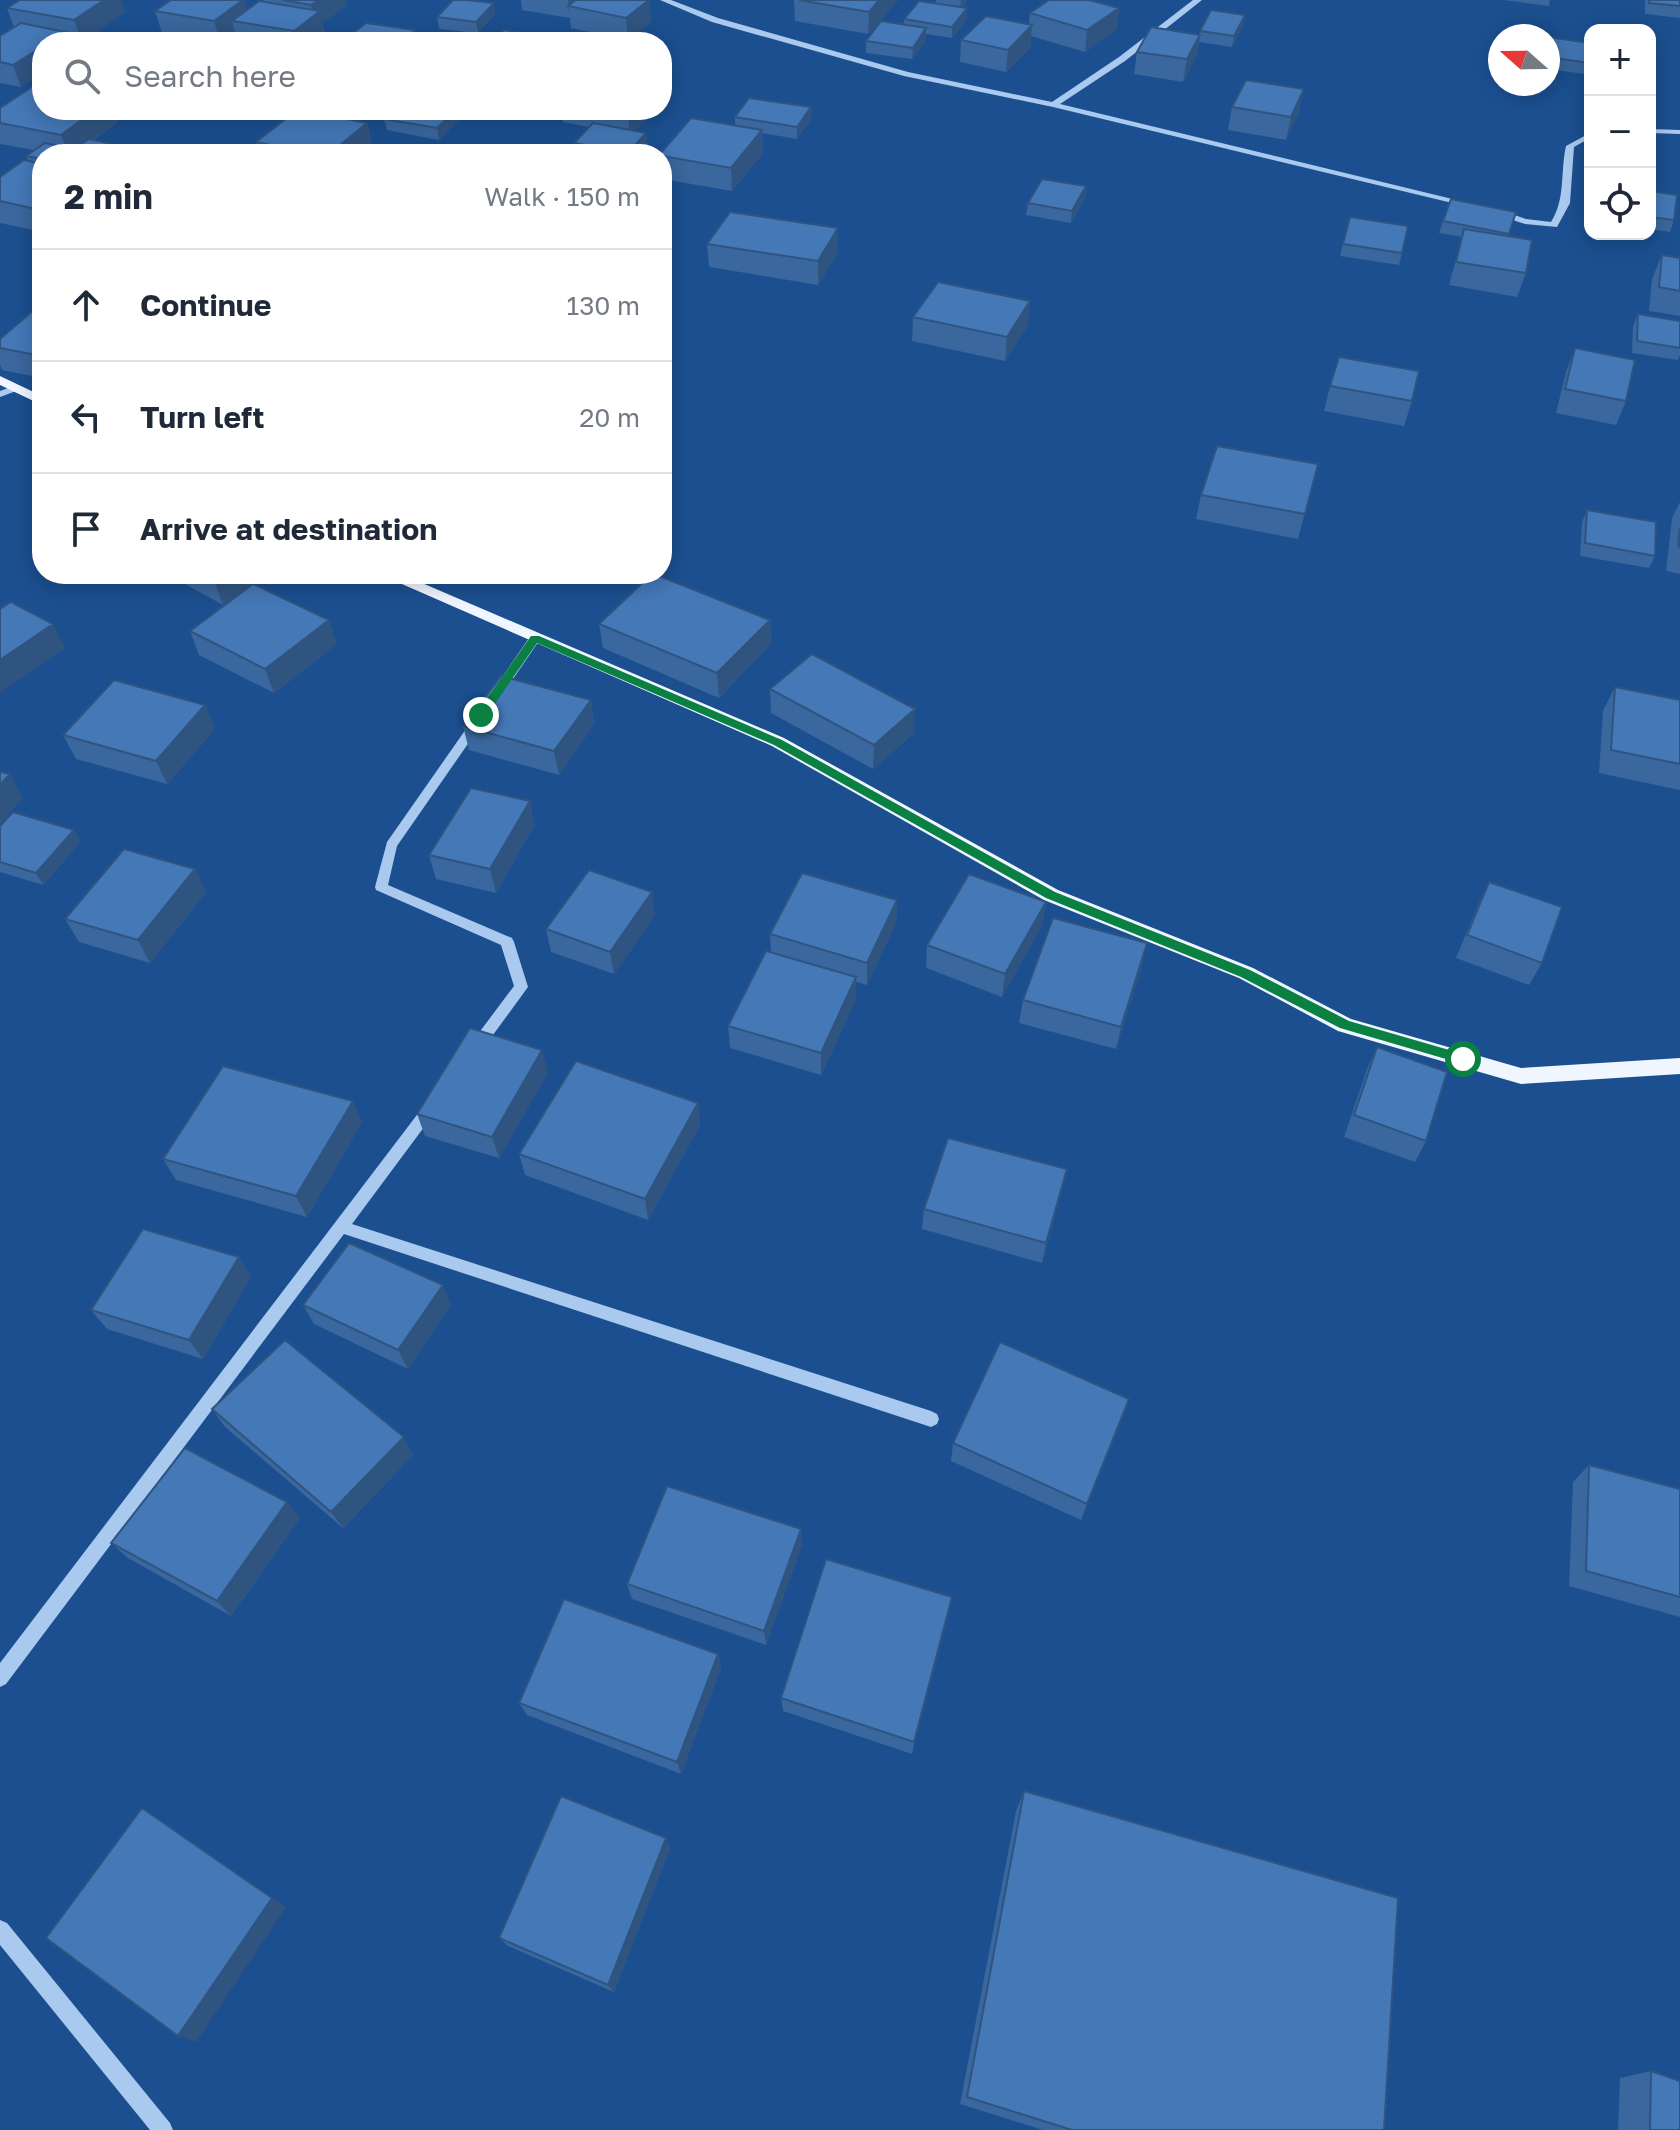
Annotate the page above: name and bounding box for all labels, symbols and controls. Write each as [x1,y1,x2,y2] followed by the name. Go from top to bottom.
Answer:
[1488,24,1560,96] north arrow
[1584,24,1656,240] map controls
[1584,24,1656,96] button: +
[32,32,672,120] search box
[60,54,104,98] icon: search
[124,58,296,94] text: Search here
[1584,96,1656,168] button: −
[1584,168,1656,240] button: locate
[64,176,153,216] text: 2 min
[484,181,640,212] text: Walk · 150 m
[64,283,108,327] icon: ahead
[140,287,271,323] text: Continue
[567,290,640,321] text: 130 m
[64,395,108,439] icon: left
[140,399,265,435] text: Turn left
[579,402,640,433] text: 20 m
[64,507,108,551] icon: arrive
[140,511,437,547] text: Arrive at destination
[463,697,499,733] route end
[1445,1041,1481,1077] route start

